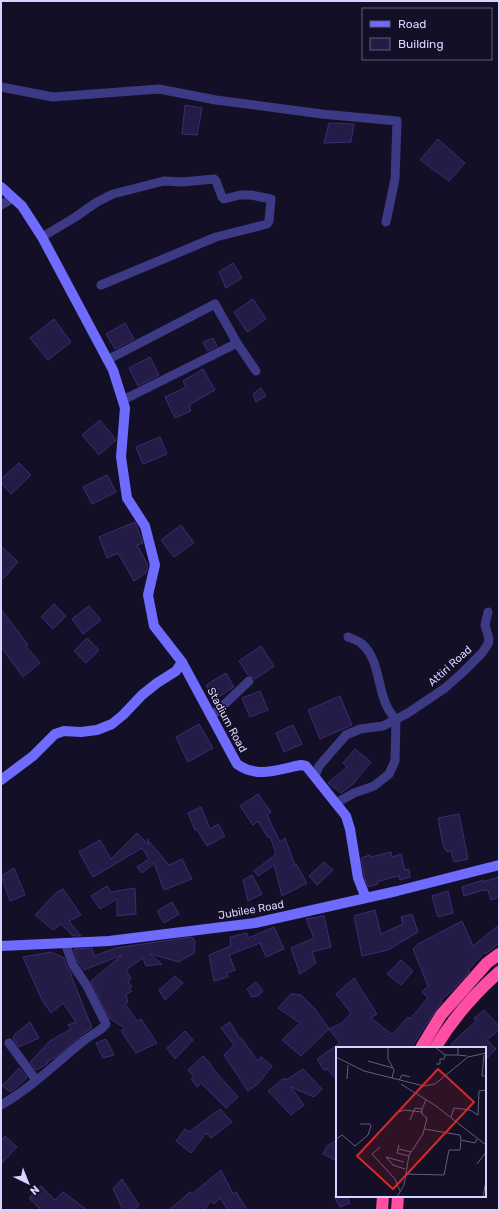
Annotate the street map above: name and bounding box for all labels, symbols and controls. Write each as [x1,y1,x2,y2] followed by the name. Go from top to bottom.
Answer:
[362,8,492,60] legend
[398,17,426,31] text: Road
[398,37,444,51] text: Building
[426,643,474,689] street label: Attiri Road
[204,685,250,755] street label: Stadium Road
[217,898,285,922] street label: Jubilee Road
[336,1047,486,1197] inset map
[8,1163,48,1203] north arrow
[27,1182,42,1197] text: N

